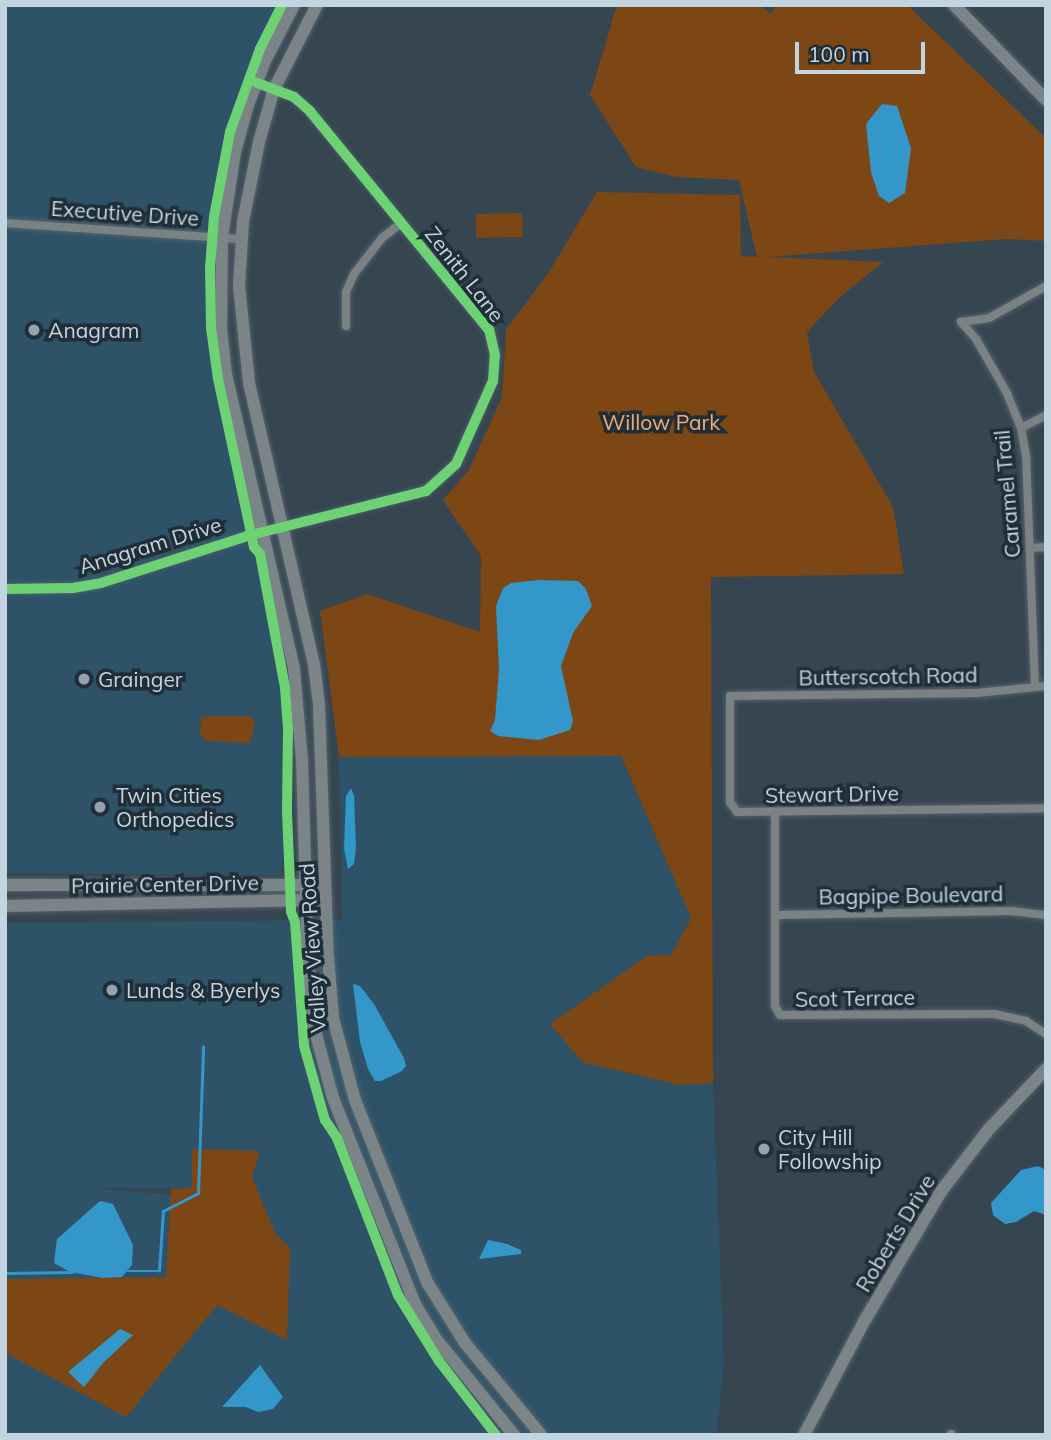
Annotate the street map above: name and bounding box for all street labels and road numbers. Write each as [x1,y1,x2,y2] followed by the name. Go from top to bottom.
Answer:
[50,195,200,231] street label: Executive Drive
[420,221,510,327] street label: Zenith Lane
[989,429,1025,559] street label: Caramel Trail
[76,511,224,579] street label: Anagram Drive
[798,662,978,690] street label: Butterscotch Road
[765,780,899,808] street label: Stewart Drive
[293,862,331,1034] street label: Valley View Road
[71,870,259,898] street label: Prairie Center Drive
[818,881,1004,909] street label: Bagpipe Boulevard
[795,984,915,1012] street label: Scot Terrace
[850,1170,940,1296] street label: Roberts Drive

